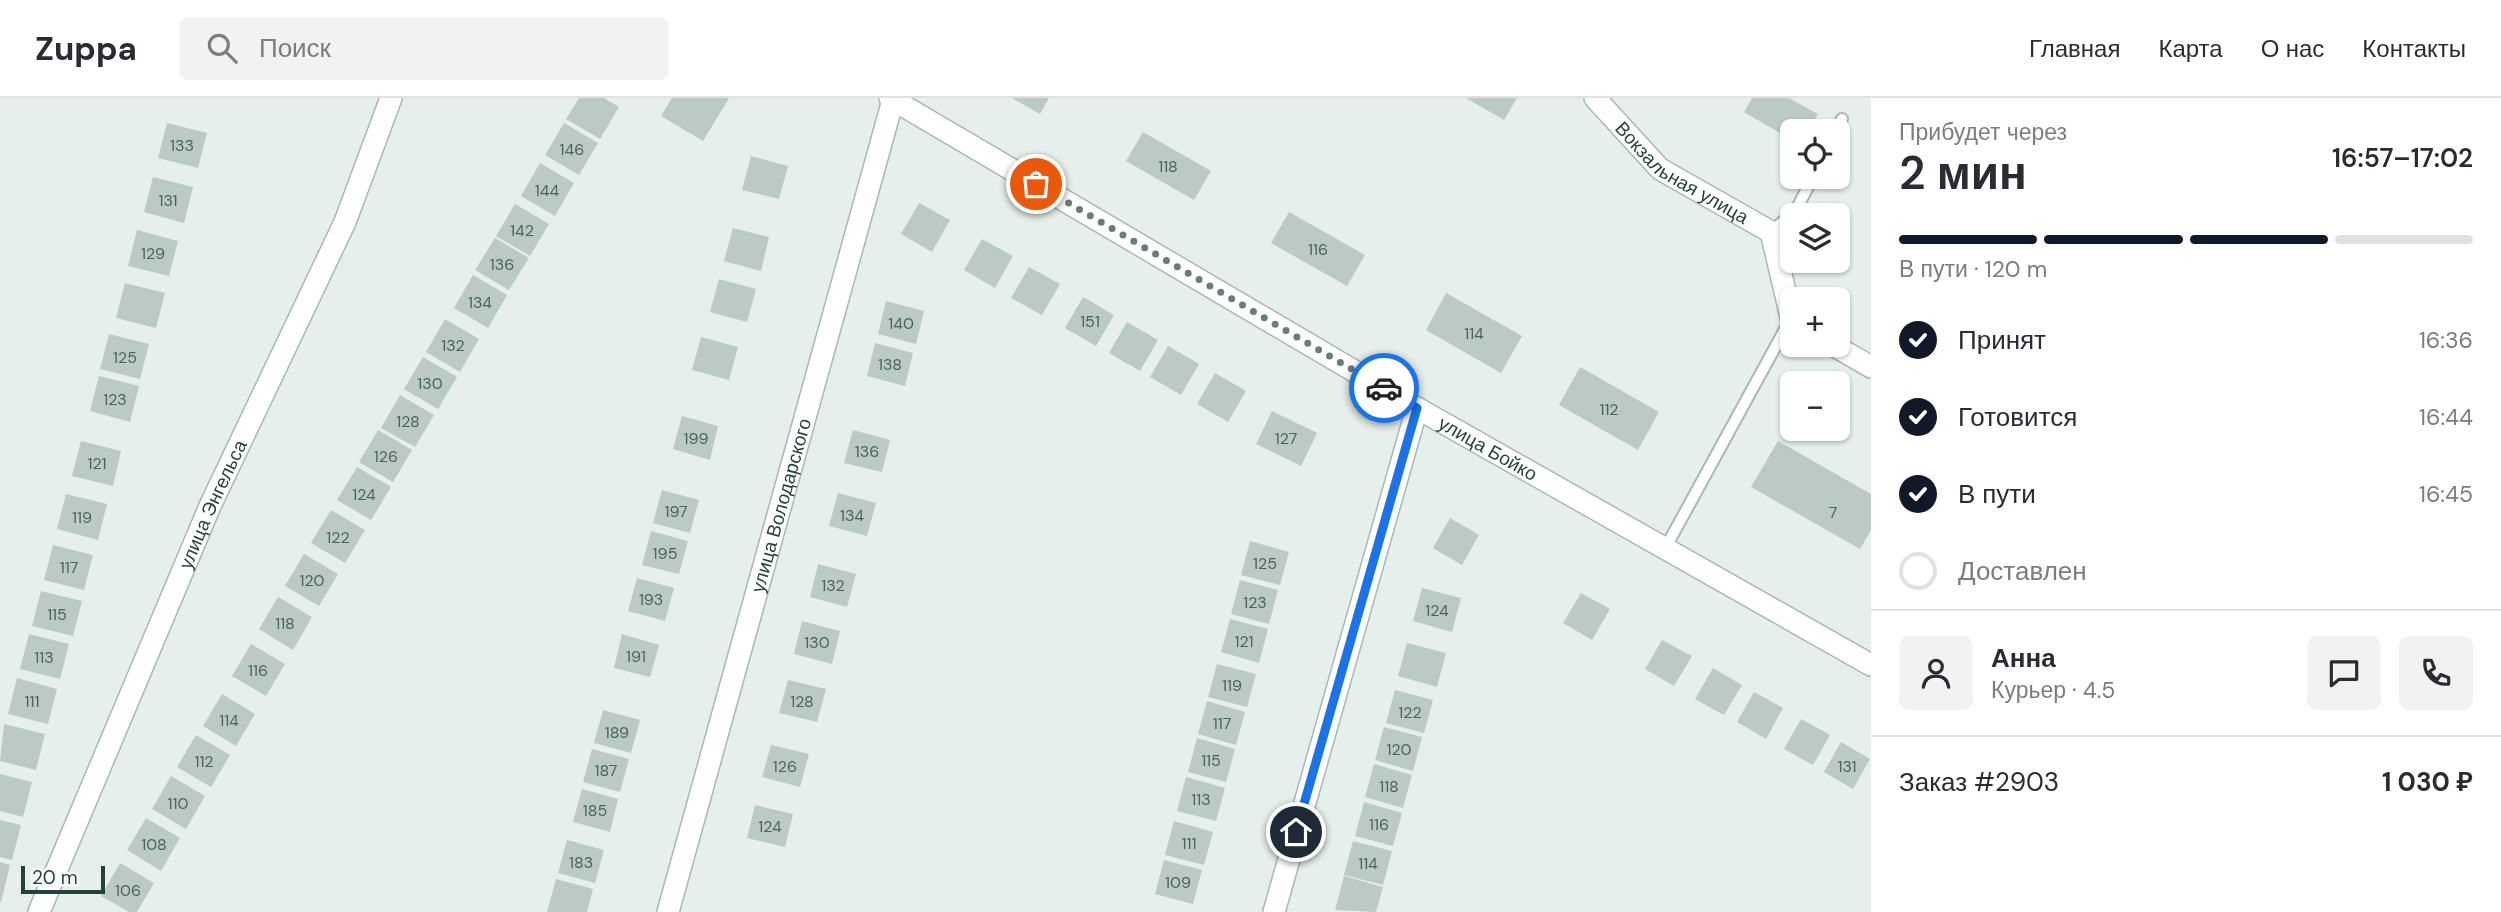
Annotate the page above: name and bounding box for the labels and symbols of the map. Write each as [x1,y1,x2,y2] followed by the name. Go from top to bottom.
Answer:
[1610,116,1754,230] street label: Вокзальная улица
[170,135,194,156] house number: 133
[560,139,584,160] house number: 146
[1006,154,1066,214] pin
[1158,156,1178,177] house number: 118
[535,180,559,201] house number: 144
[158,190,178,211] house number: 131
[510,220,534,241] house number: 142
[1308,239,1328,260] house number: 116
[141,243,165,264] house number: 129
[490,254,514,275] house number: 136
[468,292,492,313] house number: 134
[1080,311,1100,332] house number: 151
[888,313,914,334] house number: 140
[1464,323,1484,344] house number: 114
[441,335,465,356] house number: 132
[113,347,137,368] house number: 125
[1349,353,1419,423] courier
[878,354,902,375] house number: 138
[417,373,443,394] house number: 130
[103,389,127,410] house number: 123
[1599,399,1619,420] house number: 112
[1434,410,1542,486] street label: улица Бойко
[396,411,420,432] house number: 128
[745,415,817,595] street label: улица Володарского
[683,428,709,449] house number: 199
[1275,428,1297,449] house number: 127
[172,435,252,573] street label: улица Энгельса
[855,441,879,462] house number: 136
[374,446,398,467] house number: 126
[87,453,107,474] house number: 121
[352,484,376,505] house number: 124
[664,501,688,522] house number: 197
[1829,502,1837,523] house number: 7
[840,505,864,526] house number: 134
[72,507,92,528] house number: 119
[326,527,350,548] house number: 122
[653,543,677,564] house number: 195
[1253,553,1277,574] house number: 125
[60,557,78,578] house number: 117
[300,570,325,591] house number: 120
[821,575,845,596] house number: 132
[639,589,663,610] house number: 193
[1243,592,1267,613] house number: 123
[1425,600,1449,621] house number: 124
[47,604,67,625] house number: 115
[275,613,295,634] house number: 118
[1234,631,1254,652] house number: 121
[804,632,830,653] house number: 130
[626,646,646,667] house number: 191
[34,647,54,668] house number: 113
[248,660,268,681] house number: 116
[1222,675,1242,696] house number: 119
[25,691,39,712] house number: 111
[790,691,814,712] house number: 128
[1398,702,1422,723] house number: 122
[219,710,239,731] house number: 114
[1213,713,1231,734] house number: 117
[605,722,629,743] house number: 189
[1387,739,1412,760] house number: 120
[1201,750,1221,771] house number: 115
[194,751,214,772] house number: 112
[773,756,797,777] house number: 126
[1837,756,1857,777] house number: 131
[595,760,617,781] house number: 187
[1379,776,1399,797] house number: 118
[1191,789,1211,810] house number: 113
[168,793,189,814] house number: 110
[583,800,607,821] house number: 185
[1266,802,1326,862] pin
[1369,814,1389,835] house number: 116
[758,816,782,837] house number: 124
[1182,833,1196,854] house number: 111
[141,834,167,855] house number: 108
[569,852,593,873] house number: 183
[1358,853,1378,874] house number: 114
[21,863,105,895] scale bar
[1165,872,1191,893] house number: 109
[115,880,141,901] house number: 106

